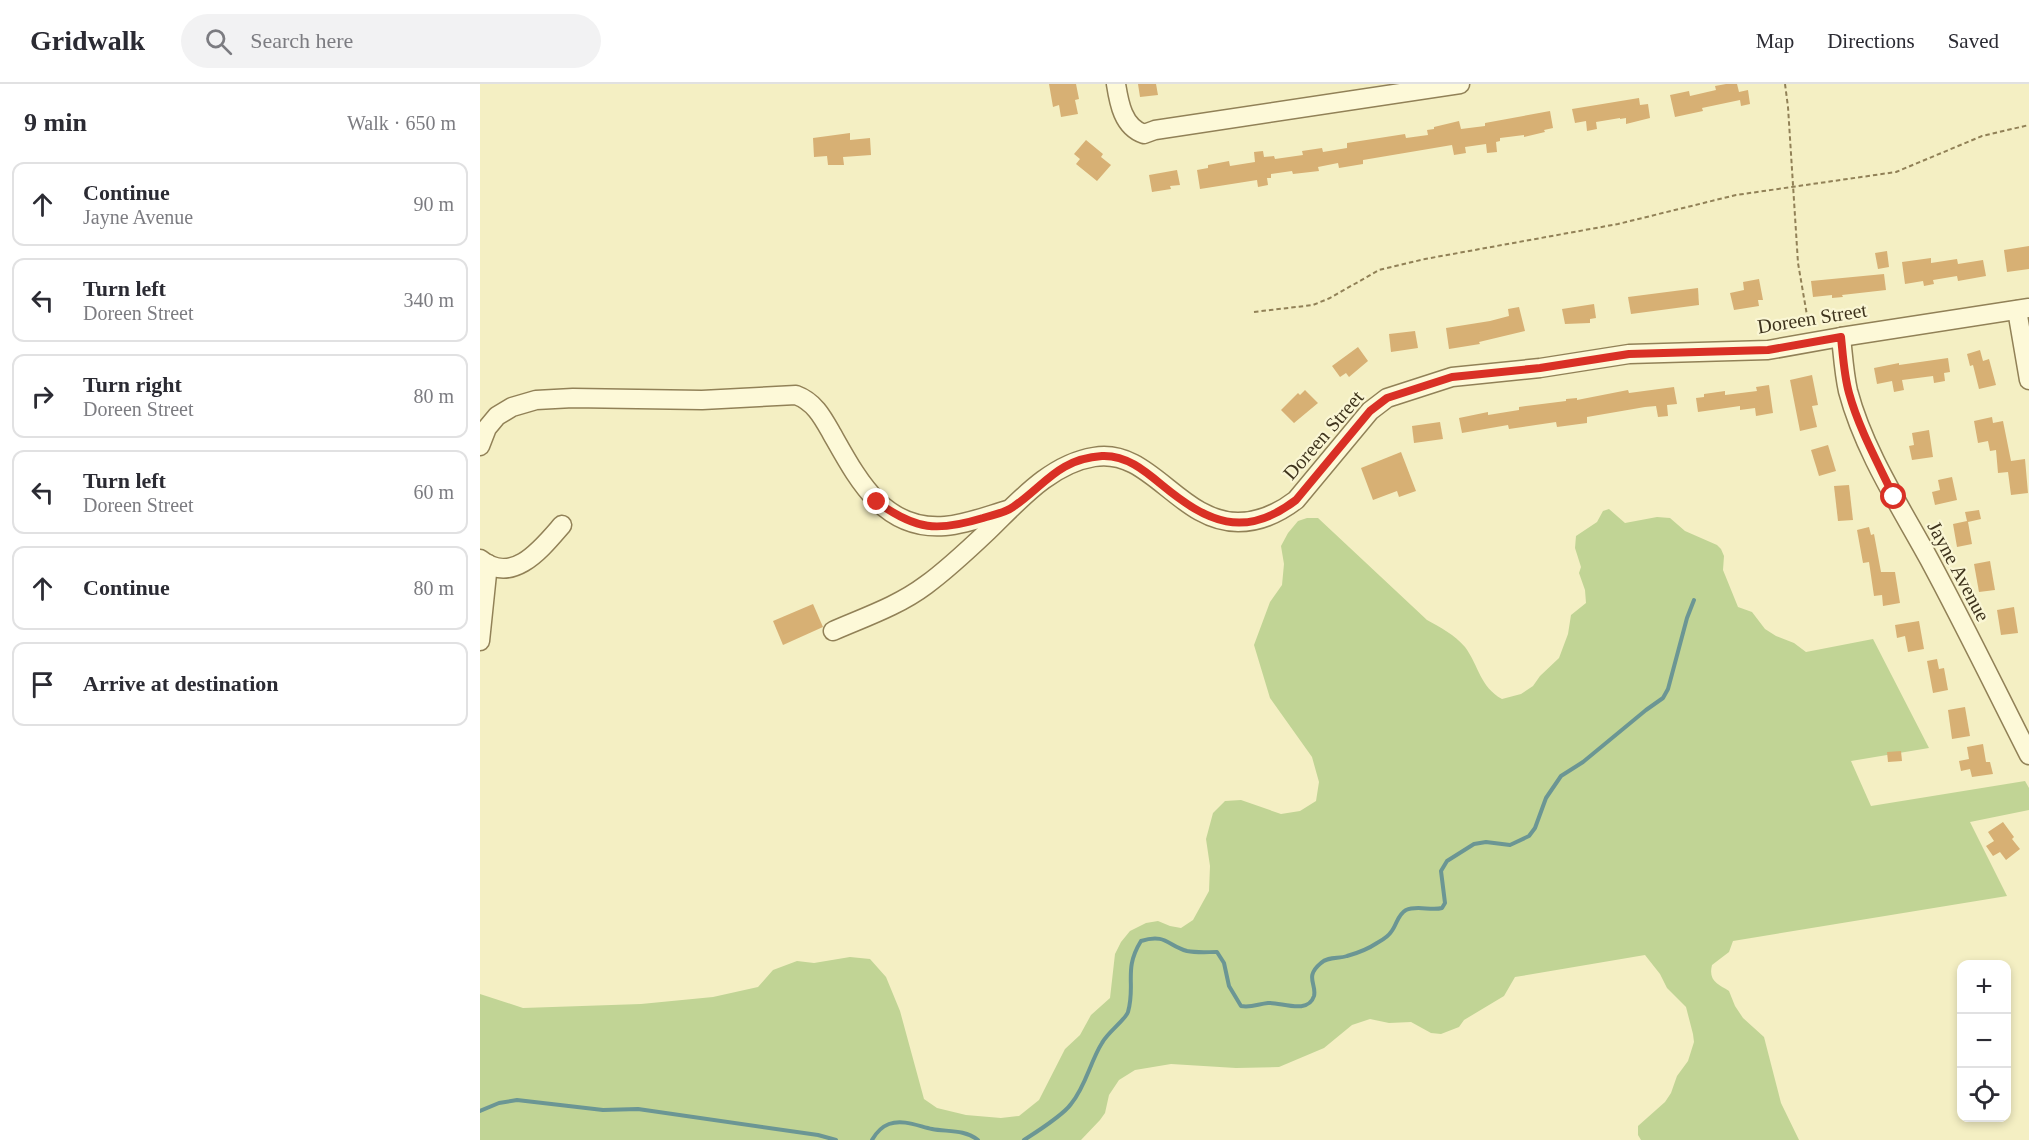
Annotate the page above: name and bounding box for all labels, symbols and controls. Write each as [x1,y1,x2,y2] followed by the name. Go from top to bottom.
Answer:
[181,14,601,68] search box
[30,25,145,56] text: Gridwalk
[202,25,235,58] icon: search
[250,28,353,53] text: Search here
[1756,29,1794,53] text: Map
[1827,29,1915,53] text: Directions
[1948,29,1999,53] text: Saved
[24,108,87,137] text: 9 min
[347,112,456,134] text: Walk · 650 m
[83,180,170,205] text: Continue
[26,188,59,221] icon: ahead
[413,193,454,215] text: 90 m
[83,206,193,228] text: Jayne Avenue
[83,276,166,301] text: Turn left
[26,284,59,317] icon: left
[403,289,454,311] text: 340 m
[1756,298,1869,338] street label: Doreen Street
[83,302,194,324] text: Doreen Street
[83,372,182,397] text: Turn right
[26,380,59,413] icon: right
[413,385,454,407] text: 80 m
[1278,386,1368,484] street label: Doreen Street
[83,398,194,420] text: Doreen Street
[83,468,166,493] text: Turn left
[26,476,59,509] icon: left
[413,481,454,503] text: 60 m
[1880,483,1906,509] route start
[863,488,889,514] route end
[83,494,194,516] text: Doreen Street
[1923,517,1995,625] street label: Jayne Avenue
[26,572,59,605] icon: ahead
[83,575,170,600] text: Continue
[413,577,454,599] text: 80 m
[26,668,59,701] icon: arrive
[83,671,279,696] text: Arrive at destination
[1957,960,2011,1122] map controls
[1957,960,2011,1014] button: +
[1957,1014,2011,1068] button: −
[1957,1068,2011,1122] button: locate

